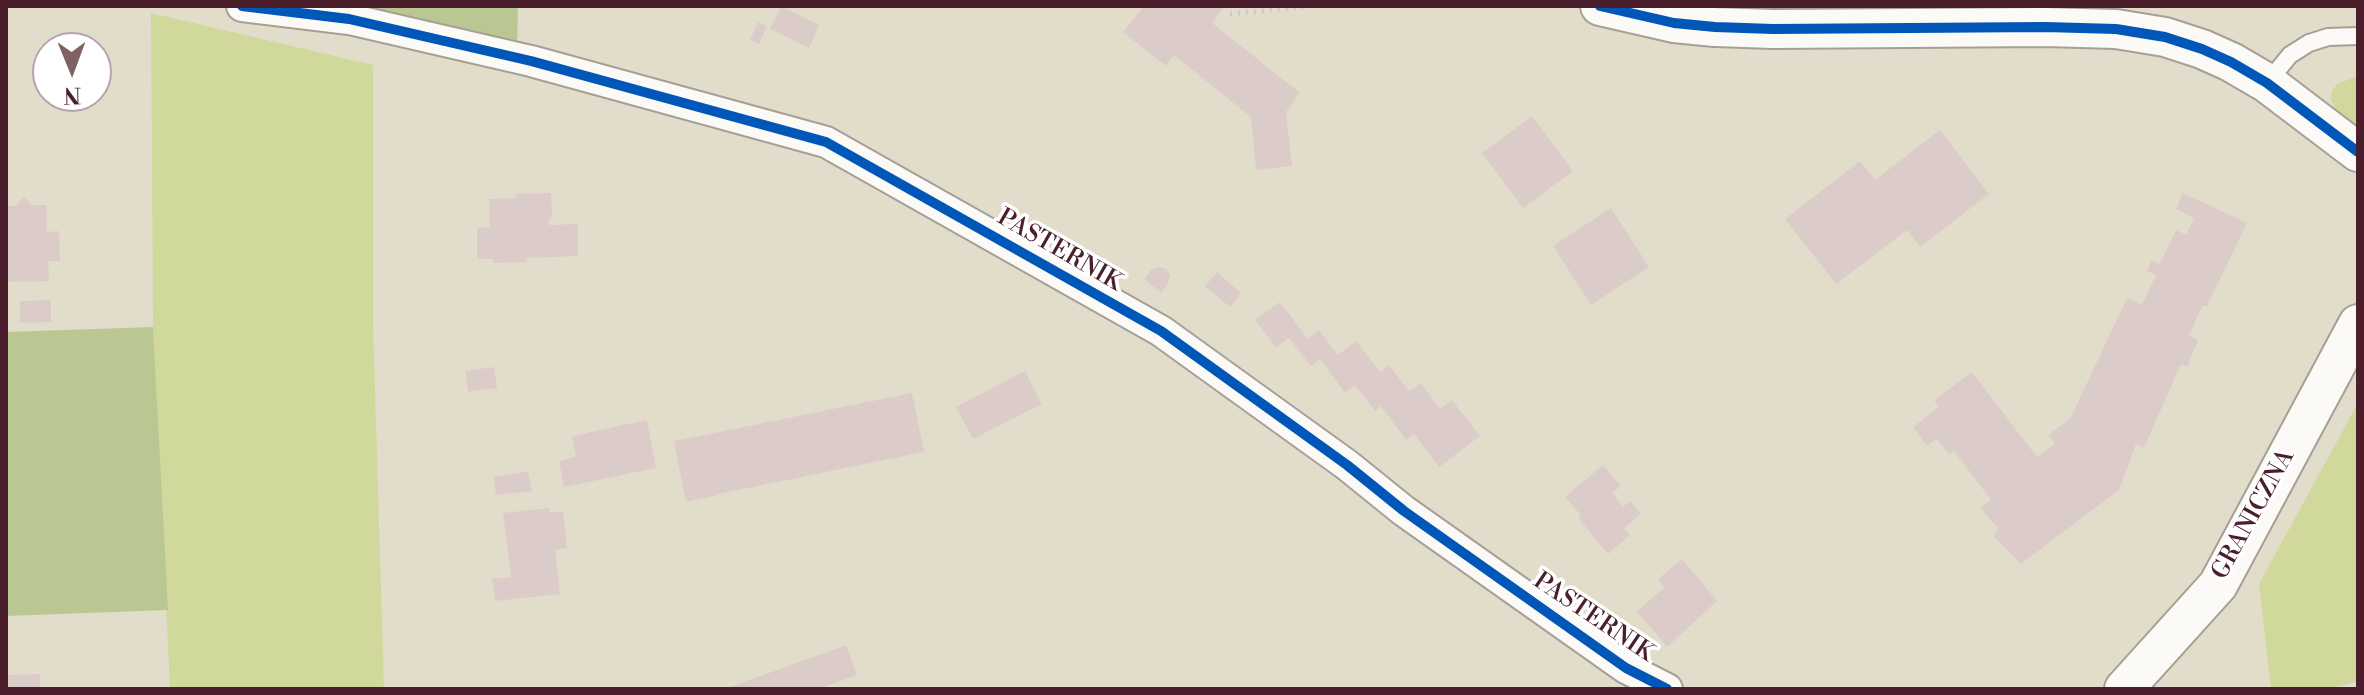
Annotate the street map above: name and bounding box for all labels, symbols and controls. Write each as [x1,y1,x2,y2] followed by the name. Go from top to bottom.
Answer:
[32,32,112,112] north arrow
[63,81,81,108] text: N
[992,204,1126,298] street label: PASTERNIK
[2207,445,2301,585] street label: GRANICZNA
[1527,567,1659,669] street label: PASTERNIK

